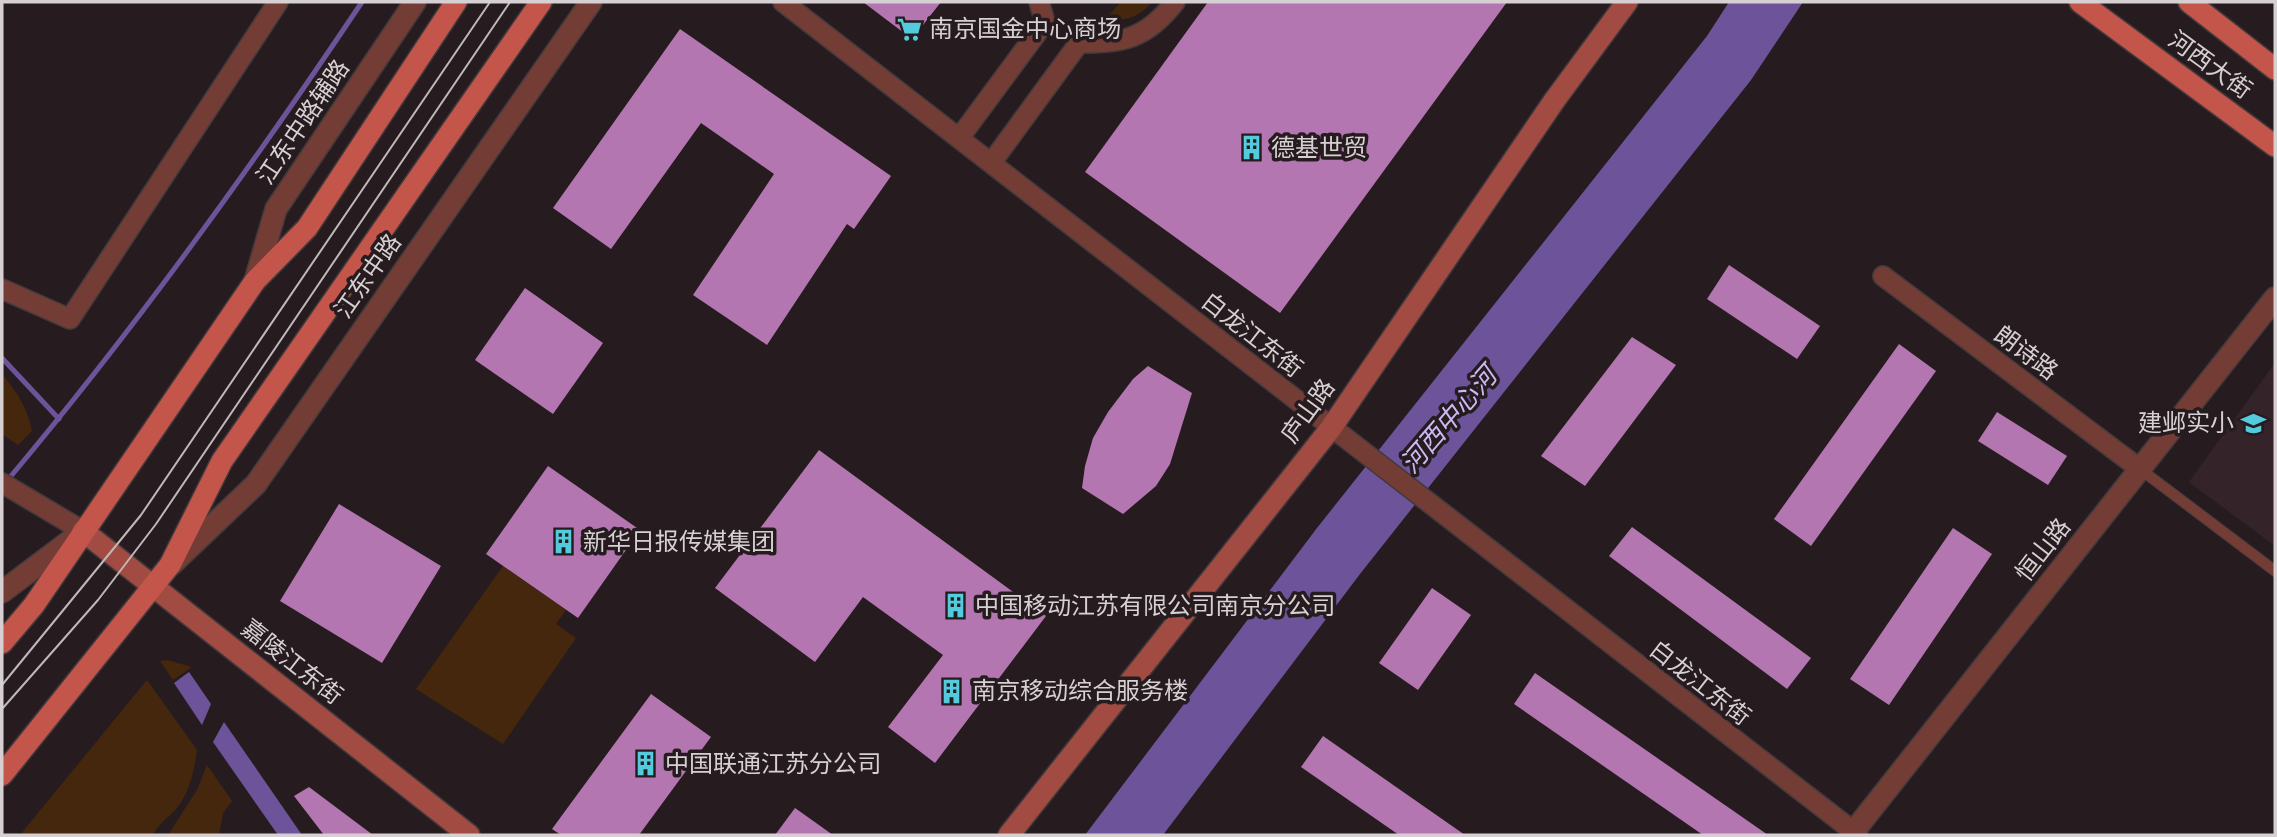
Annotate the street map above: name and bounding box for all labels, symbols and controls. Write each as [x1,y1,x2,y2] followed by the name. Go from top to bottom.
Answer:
[929,13,1121,45] place label: 南京国金中心商场
[895,15,923,43] supermarket icon: 南京国金中心商场
[2162,24,2258,106] street label: 河西大街
[249,53,357,191] street label: 江东中路辅路
[1271,132,1367,164] place label: 德基世贸
[1237,134,1265,162] building icon: 德基世贸
[327,228,409,324] street label: 江东中路
[1195,285,1309,385] street label: 白龙江东街
[1988,319,2064,387] street label: 朗诗路
[1393,356,1508,481] water label: 河西中心河
[1274,372,1342,450] street label: 庐山路
[2138,407,2234,439] place label: 建邺实小
[2240,409,2268,437] school or university icon: 建邺实小
[2008,512,2078,588] street label: 恒山路
[583,526,775,558] place label: 新华日报传媒集团
[549,528,577,556] building icon: 新华日报传媒集团
[975,590,1335,622] place label: 中国移动江苏有限公司南京分公司
[941,592,969,620] building icon: 中国移动江苏有限公司南京分公司
[235,612,349,712] street label: 嘉陵江东街
[1643,633,1757,733] street label: 白龙江东街
[972,675,1188,707] place label: 南京移动综合服务楼
[938,677,966,705] building icon: 南京移动综合服务楼
[665,748,881,780] place label: 中国联通江苏分公司
[631,750,659,778] building icon: 中国联通江苏分公司

